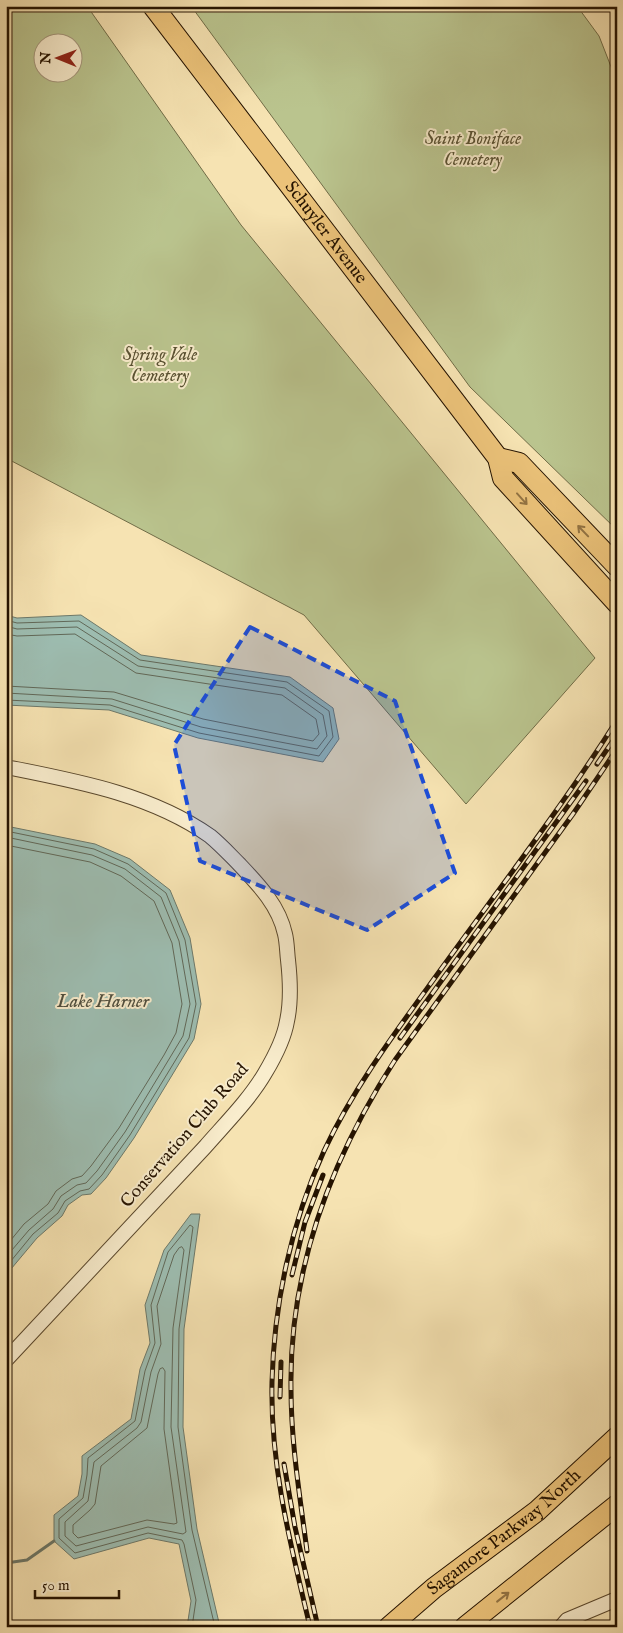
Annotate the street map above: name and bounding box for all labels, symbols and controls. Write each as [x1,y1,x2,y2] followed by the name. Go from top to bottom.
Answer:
[32,32,82,82] north arrow
[37,52,55,65] text: N
[425,128,521,172] park label: Saint Boniface Cemetery
[279,177,372,288] street label: Schuyler Avenue
[123,344,197,388] park label: Spring Vale Cemetery
[516,493,528,505] one-way arrow
[577,524,589,537] one-way arrow
[56,990,150,1014] water label: Lake Harner
[116,1059,254,1213] street label: Conservation Club Road
[422,1464,586,1600] street label: Sagamore Parkway North
[35,1568,119,1600] scale bar
[42,1576,70,1595] text: 50 m
[497,1591,510,1602] one-way arrow

